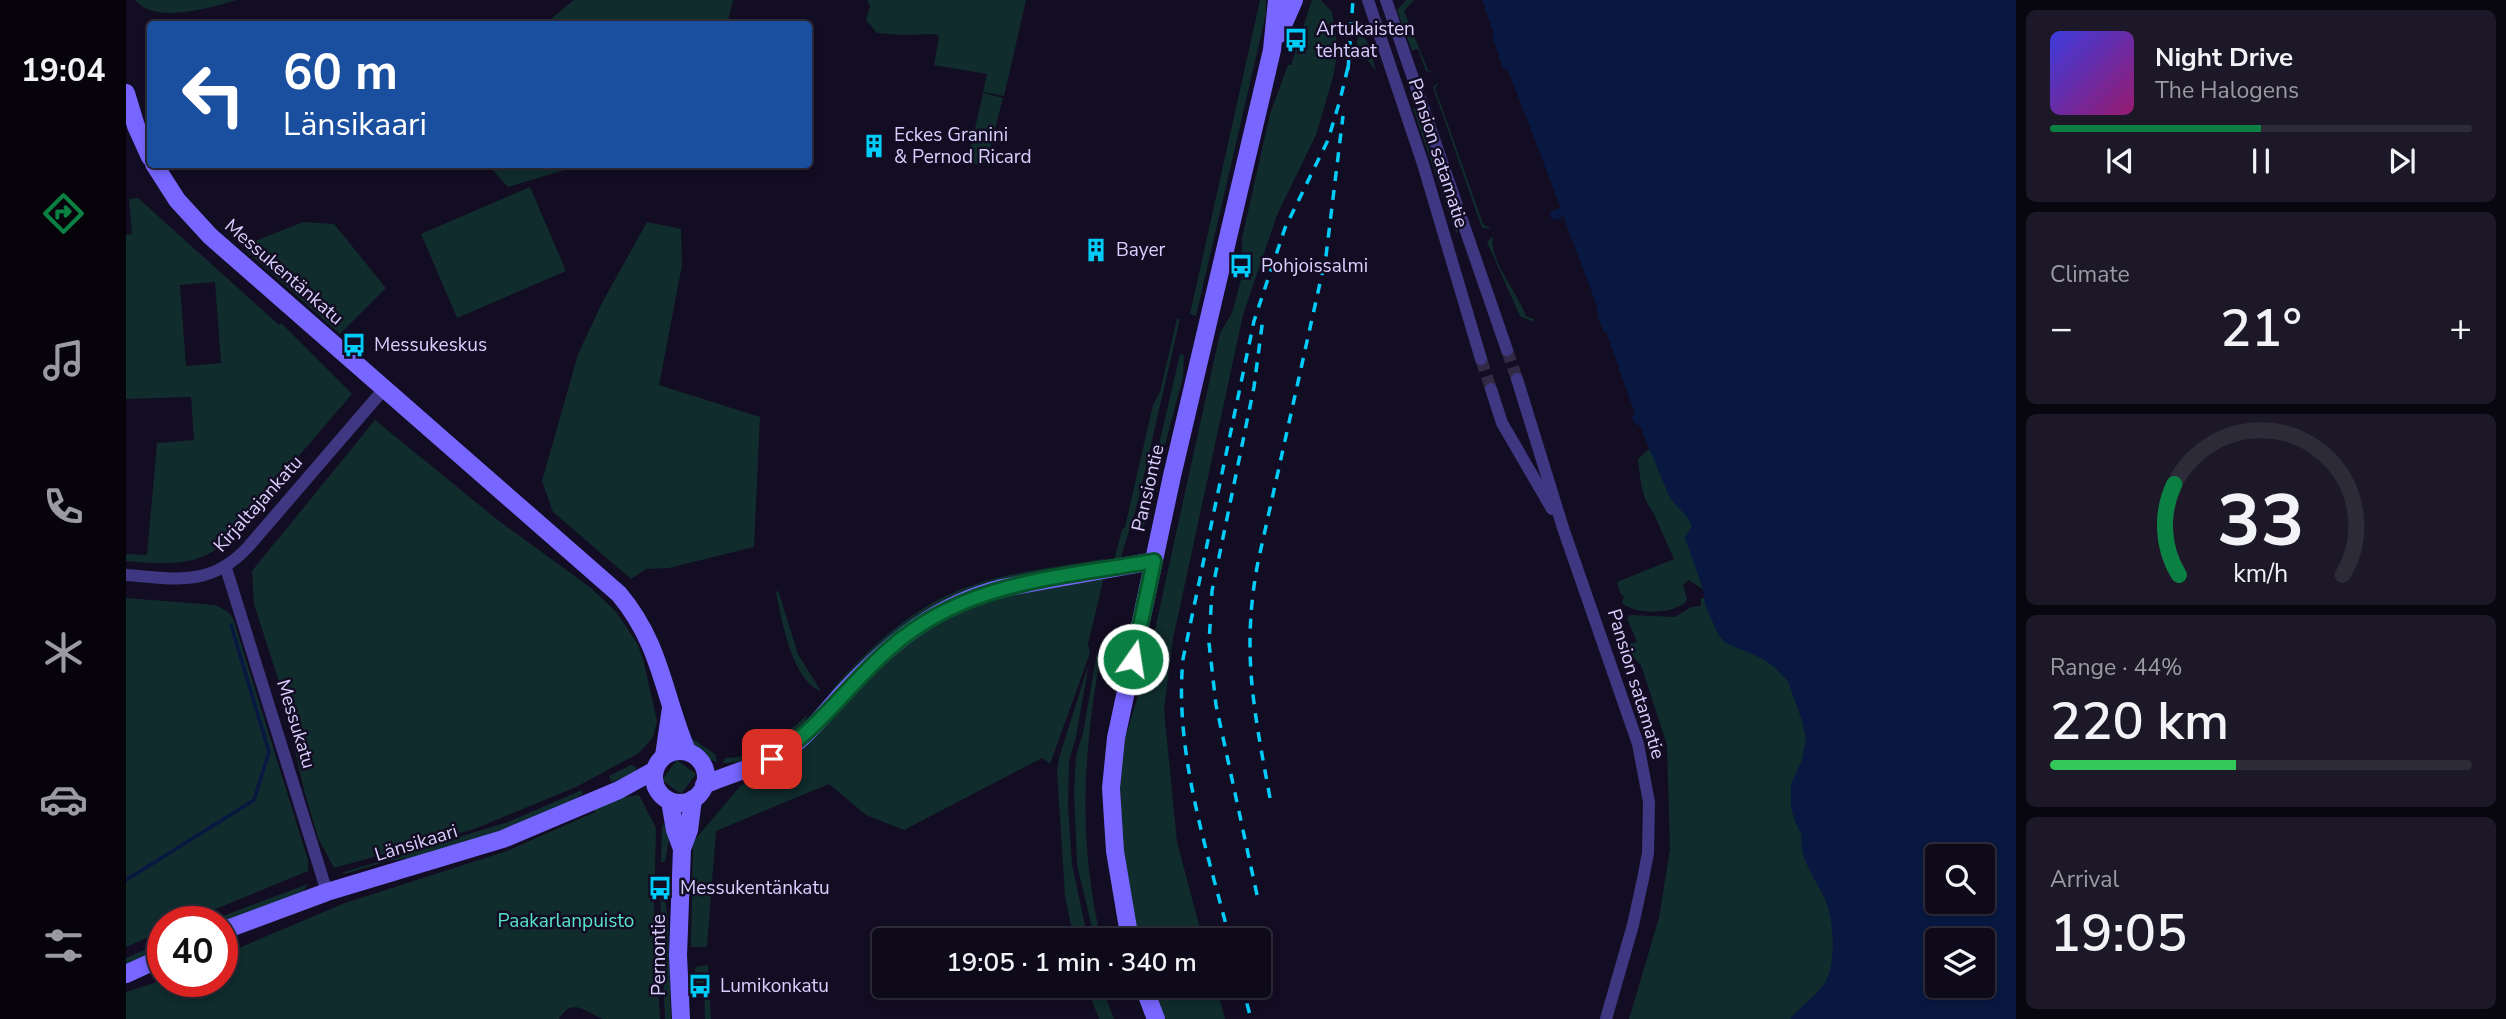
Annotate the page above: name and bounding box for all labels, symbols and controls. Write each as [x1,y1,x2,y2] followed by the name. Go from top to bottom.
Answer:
[1316,16,1415,64] place label: Artukaisten tehtaat
[1282,26,1310,54] bus stop icon: Artukaisten tehtaat
[283,39,398,106] text: 60 m
[2155,40,2293,75] text: Night Drive
[21,49,105,92] text: 19:04
[168,49,259,140] icon: left
[1402,75,1474,231] street label: Pansion satamatie
[2155,75,2299,106] text: The Halogens
[283,103,427,146] text: Länsikaari
[894,122,1032,170] place label: Eckes Granini & Pernod Ricard
[860,132,888,160] building icon: Eckes Granini & Pernod Ricard
[2101,142,2139,180] icon: previous
[2242,142,2280,180] icon: pause
[2383,142,2421,180] icon: next
[39,189,88,238] icon: directions
[219,213,349,331] street label: Messukentänkatu
[1082,236,1110,264] building icon: Bayer
[1116,237,1166,263] place label: Bayer
[1227,252,1255,280] bus stop icon: Pohjoissalmi
[1261,253,1368,279] place label: Pohjoissalmi
[2050,259,2130,290] text: Climate
[2220,293,2302,364] text: 21°
[2050,303,2073,354] text: −
[2449,303,2472,354] text: +
[340,331,368,359] bus stop icon: Messukeskus
[374,332,487,358] place label: Messukeskus
[39,336,88,385] icon: music
[1125,442,1171,534] street label: Pansiontie
[208,450,308,558] street label: Kirjaltajankatu
[2217,472,2305,572] text: 33
[39,482,88,531] icon: phone
[2233,557,2289,591] text: km/h
[1601,606,1671,762] street label: Pansion satamatie
[1096,622,1170,696] position arrow
[39,628,88,677] icon: climate
[2050,652,2182,683] text: Range · 44%
[270,676,322,772] street label: Messukatu
[2050,686,2229,757] text: 220 km
[742,729,802,789] pin
[753,740,791,778] icon: arrive
[39,775,88,824] icon: car
[371,818,461,868] street label: Länsikaari
[1925,844,1995,998] map controls
[1925,844,1995,914] button: search
[2050,864,2119,895] text: Arrival
[646,874,674,902] bus stop icon: Messukentänkatu
[680,875,830,901] place label: Messukentänkatu
[2050,898,2187,969] text: 19:05
[147,906,238,997] speed limit sign: 40
[498,908,634,934] park label: Paakarlanpuisto
[646,914,672,996] street label: Pernontie
[39,921,88,970] icon: filters
[1925,928,1995,998] button: layers
[946,945,1197,980] text: 19:05 · 1 min · 340 m
[686,972,714,1000] bus stop icon: Lumikonkatu
[720,973,829,999] place label: Lumikonkatu

